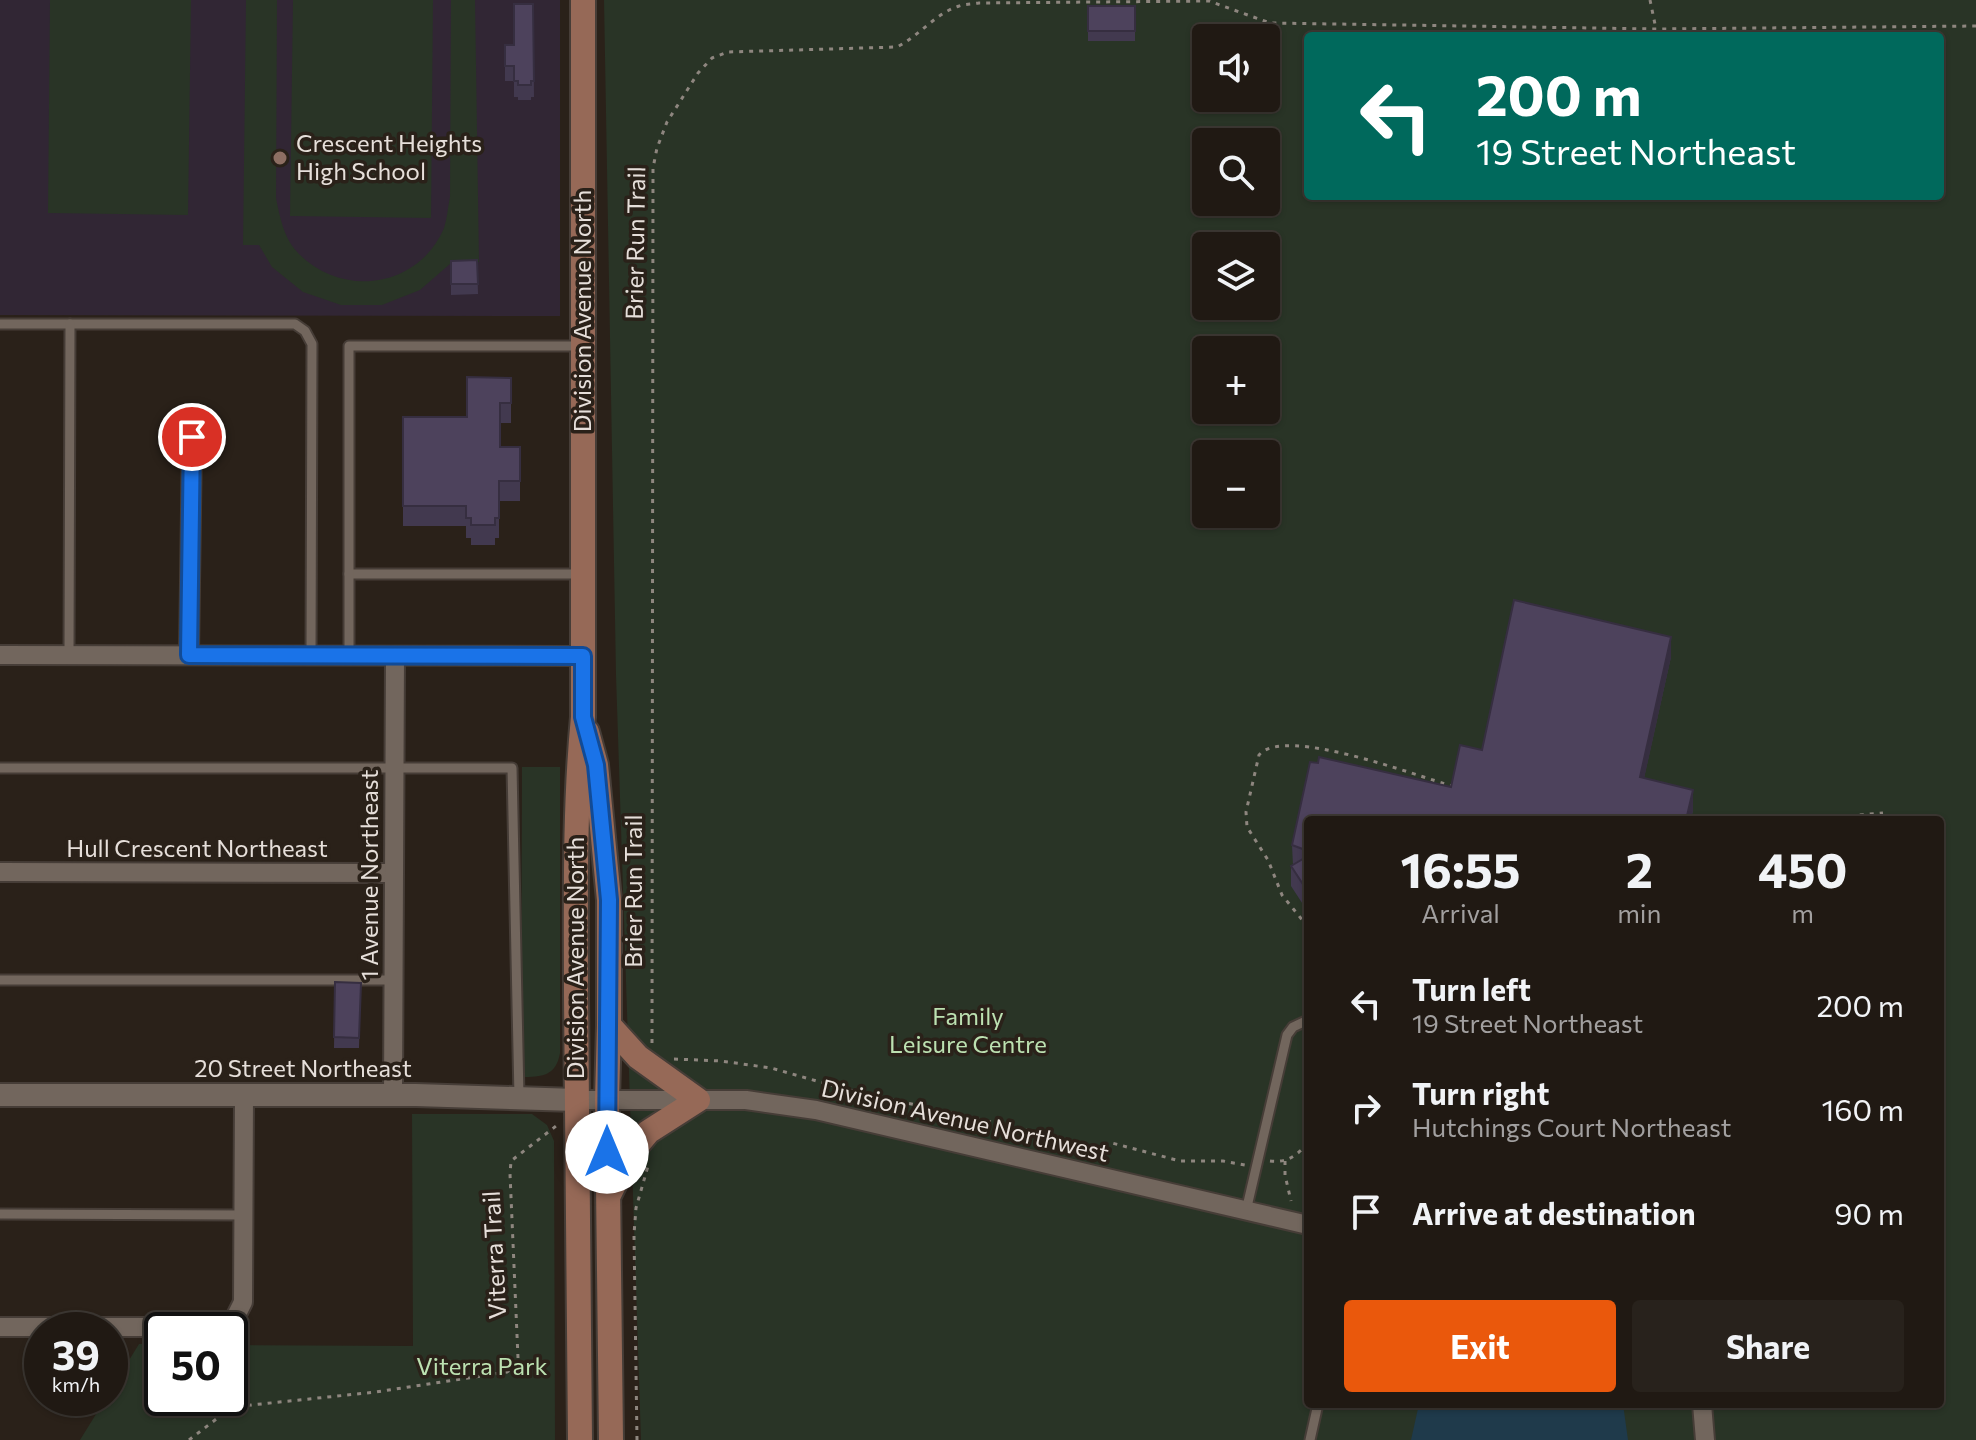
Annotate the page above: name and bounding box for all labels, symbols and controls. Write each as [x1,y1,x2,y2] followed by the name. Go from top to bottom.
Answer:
[1192,24,1280,528] map controls
[1192,24,1280,112] button: sound
[1476,59,1642,128] text: 200 m
[1344,64,1448,168] icon: left
[296,128,482,185] place label: Crescent Heights High School
[1192,128,1280,216] button: search
[1476,128,1796,172] text: 19 Street Northeast
[271,149,289,167] marker: Crescent Heights High School
[619,166,650,320] street label: Brier Run Trail
[567,190,596,432] street label: Division Avenue North
[1192,232,1280,320] button: layers
[1192,336,1280,424] button: +
[158,403,226,471] pin
[170,415,214,459] icon: arrive
[1192,440,1280,528] button: −
[354,769,383,980] street label: 1 Avenue Northeast
[618,814,647,968] street label: Brier Run Trail
[66,833,328,862] street label: Hull Crescent Northeast
[560,837,589,1079] street label: Division Avenue North
[1401,839,1521,898] text: 16:55
[1626,839,1653,898] text: 2
[1758,839,1847,898] text: 450
[1421,897,1500,928] text: Arrival
[1617,897,1661,928] text: min
[1791,897,1814,928] text: m
[1412,970,1531,1007] text: Turn left
[1344,982,1388,1026] icon: left
[1816,986,1904,1023] text: 200 m
[889,1001,1047,1058] park label: Family Leisure Centre
[1412,1007,1643,1038] text: 19 Street Northeast
[194,1053,412,1082] street label: 20 Street Northeast
[819,1072,1112,1167] street label: Division Avenue Northwest
[1412,1074,1549,1111] text: Turn right
[1344,1086,1388,1130] icon: right
[1821,1090,1904,1127] text: 160 m
[565,1110,649,1194] position arrow
[1412,1111,1731,1142] text: Hutchings Court Northeast
[476,1190,511,1320] street label: Viterra Trail
[1344,1190,1388,1234] icon: arrive
[1412,1194,1696,1231] text: Arrive at destination
[1834,1194,1904,1231] text: 90 m
[1344,1300,1616,1392] button: Exit
[1632,1300,1904,1392] button: Share
[144,1312,248,1416] speed limit sign: 50
[52,1329,100,1378] text: 39
[416,1351,548,1380] park label: Viterra Park
[52,1372,100,1396] text: km/h

